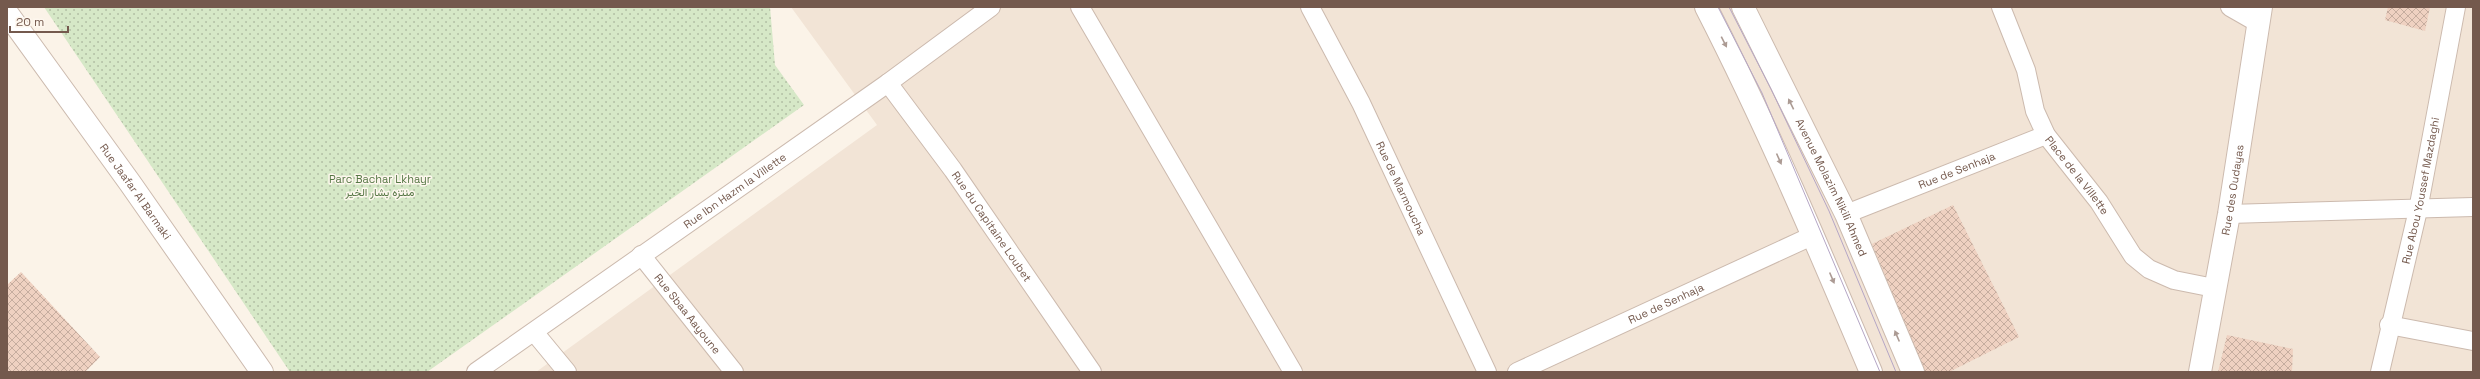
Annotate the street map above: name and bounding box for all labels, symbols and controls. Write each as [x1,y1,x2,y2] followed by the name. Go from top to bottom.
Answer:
[10,8,68,34] scale bar
[16,14,44,30] text: 20 m
[1721,36,1727,47] one-way arrow
[1788,98,1794,110] one-way arrow
[1793,116,1870,259] street label: Avenue Molazim Nikili Ahmed
[2399,116,2442,265] street label: Rue Abou Youssef Mazdaghi
[2042,133,2112,217] street label: Place de la Villette
[1373,139,1429,238] street label: Rue de Marmoucha
[97,141,174,242] street label: Rue Jaafar Al Barmaki
[2218,143,2247,236] street label: Rue des Oudayas
[1916,149,1998,192] street label: Rue de Senhaja
[681,150,789,231] street label: Rue Ibn Hazm la Villette
[1777,154,1783,166] one-way arrow
[949,168,1035,284] street label: Rue du Capitaine Loubet
[329,172,431,199] park label: Parc Bachar Lkhayr منتزه بشار الخير
[651,271,724,357] street label: Rue Sbaa Aayoune
[1829,273,1835,285] one-way arrow
[1626,280,1707,327] street label: Rue de Senhaja
[1894,330,1900,342] one-way arrow

